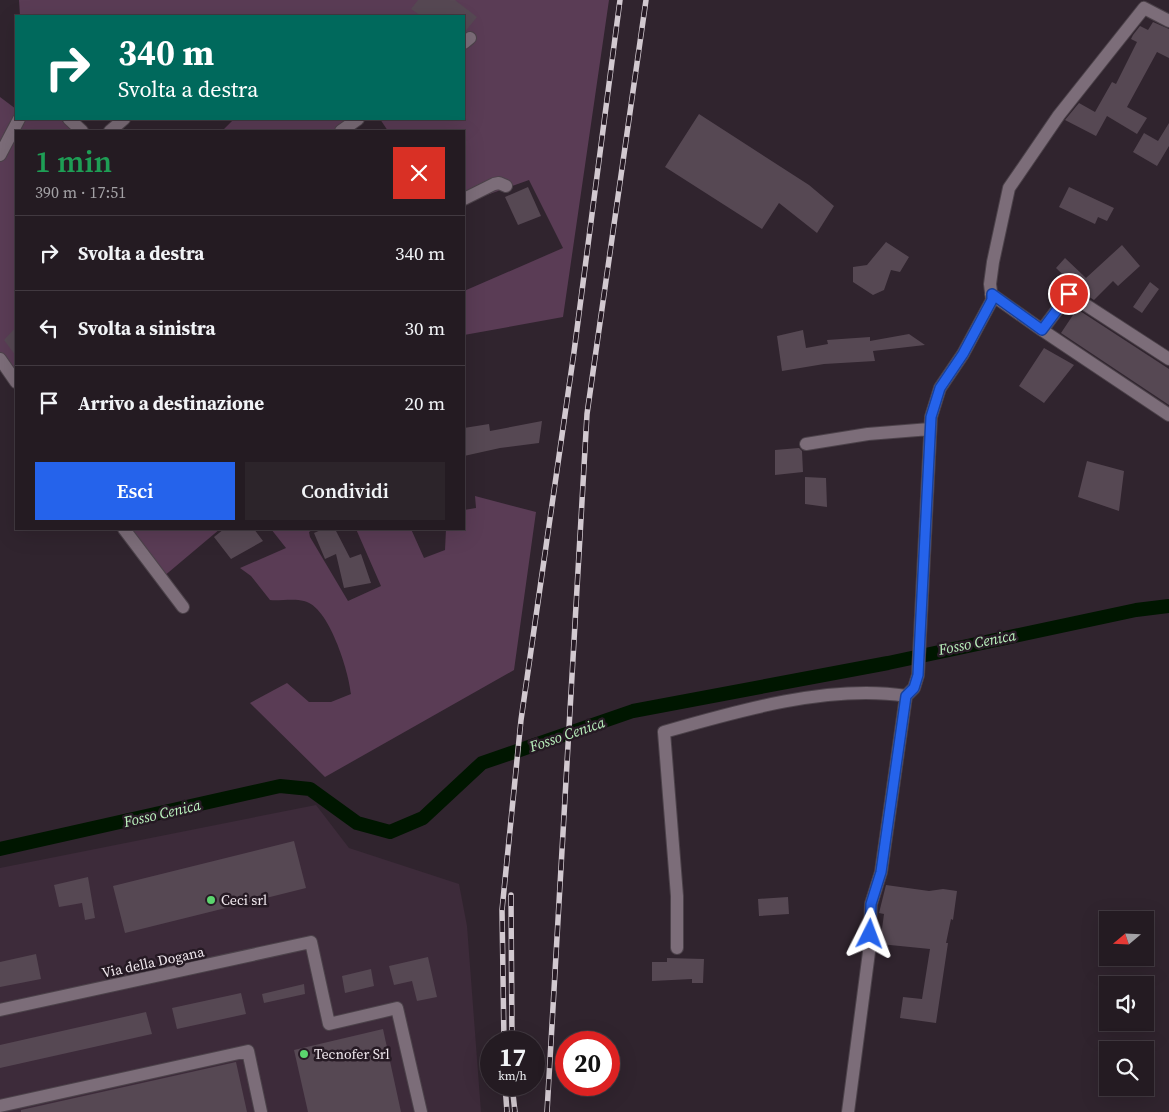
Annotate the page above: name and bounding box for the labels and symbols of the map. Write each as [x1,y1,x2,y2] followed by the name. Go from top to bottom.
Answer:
[1048,273,1090,315] pin
[935,624,1018,660] water label: Fosso Cenica
[525,711,608,757] water label: Fosso Cenica
[120,794,203,832] water label: Fosso Cenica
[221,890,267,910] place label: Ceci srl
[205,894,217,906] marker: Ceci srl
[843,907,895,959] position arrow
[1099,911,1154,966] north arrow
[100,941,207,983] street label: Via della Dogana
[555,1031,620,1096] speed limit sign: 20
[314,1044,390,1064] place label: Tecnofer Srl
[298,1048,310,1060] marker: Tecnofer Srl

